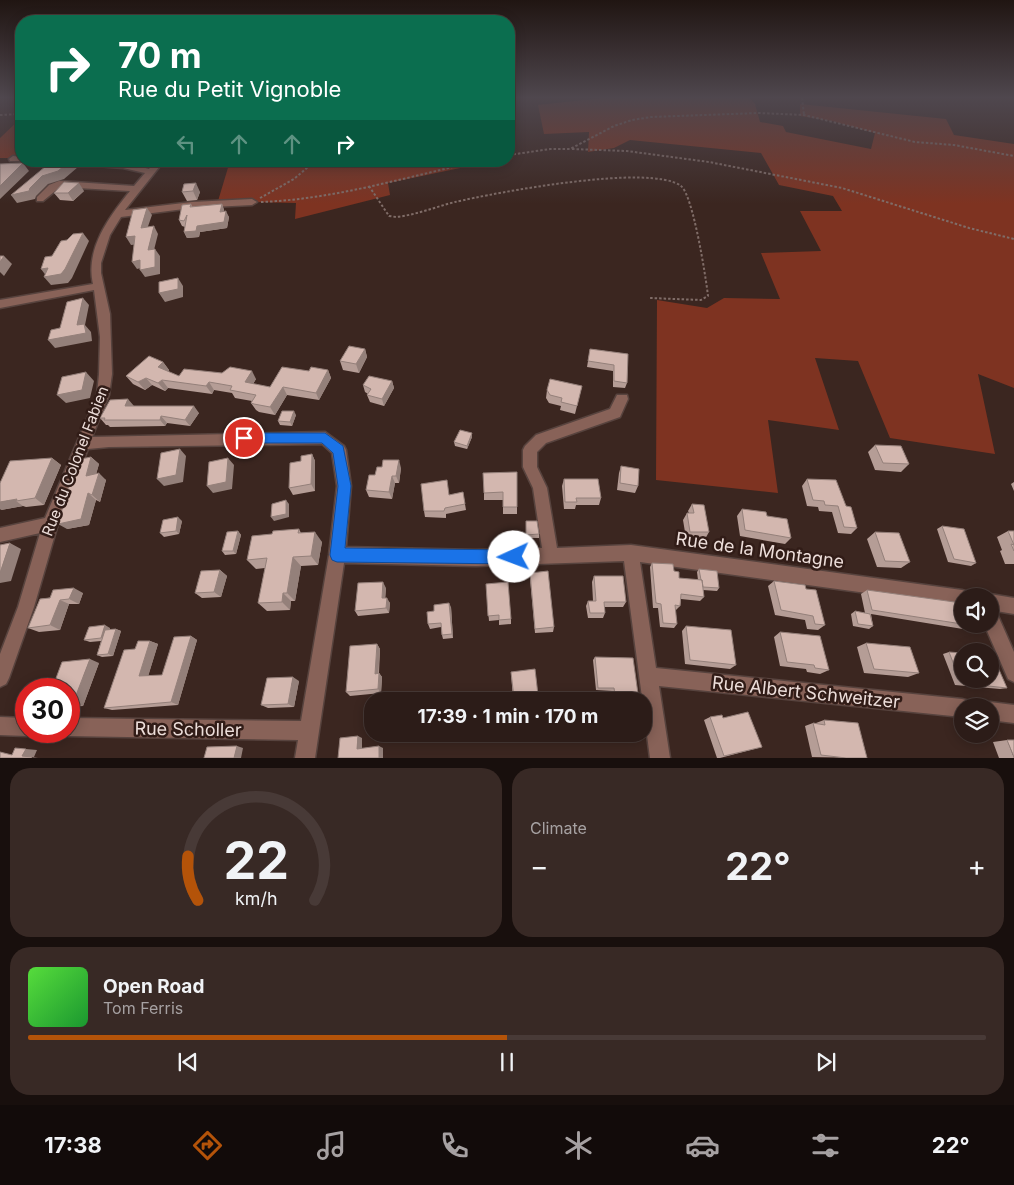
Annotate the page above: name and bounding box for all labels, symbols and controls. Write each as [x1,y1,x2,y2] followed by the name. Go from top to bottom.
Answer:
[118,34,202,76] text: 70 m
[35,35,100,100] icon: right
[118,76,341,102] text: Rue du Petit Vignoble
[172,130,200,158] icon: left
[225,130,253,158] icon: ahead
[278,130,306,158] icon: ahead
[331,130,359,158] icon: right
[38,383,112,539] street label: Rue du Colonel Fabien
[223,417,265,459] pin
[230,424,258,452] icon: arrive
[674,528,846,572] street label: Rue de la Montagne
[487,530,539,582] position arrow
[954,588,999,743] map controls
[954,588,999,633] button: sound
[954,643,999,688] button: search
[711,672,901,712] street label: Rue Albert Schweitzer
[15,678,80,743] speed limit sign: 30
[954,698,999,743] button: layers
[418,705,598,728] text: 17:39 · 1 min · 170 m
[134,718,242,740] street label: Rue Scholler
[530,818,587,838] text: Climate
[223,829,289,892] text: 22
[725,843,791,889] text: 22°
[530,849,549,883] text: −
[967,849,986,883] text: +
[235,888,277,909] text: km/h
[103,975,204,998] text: Open Road
[103,998,183,1018] text: Tom Ferris
[174,1048,202,1076] icon: previous
[493,1048,521,1076] icon: pause
[812,1048,840,1076] icon: next
[190,1128,225,1163] icon: directions
[314,1128,349,1163] icon: music
[437,1128,472,1163] icon: phone
[561,1128,596,1163] icon: climate
[685,1128,720,1163] icon: car
[808,1128,843,1163] icon: filters
[44,1132,102,1158] text: 17:38
[932,1132,970,1158] text: 22°

